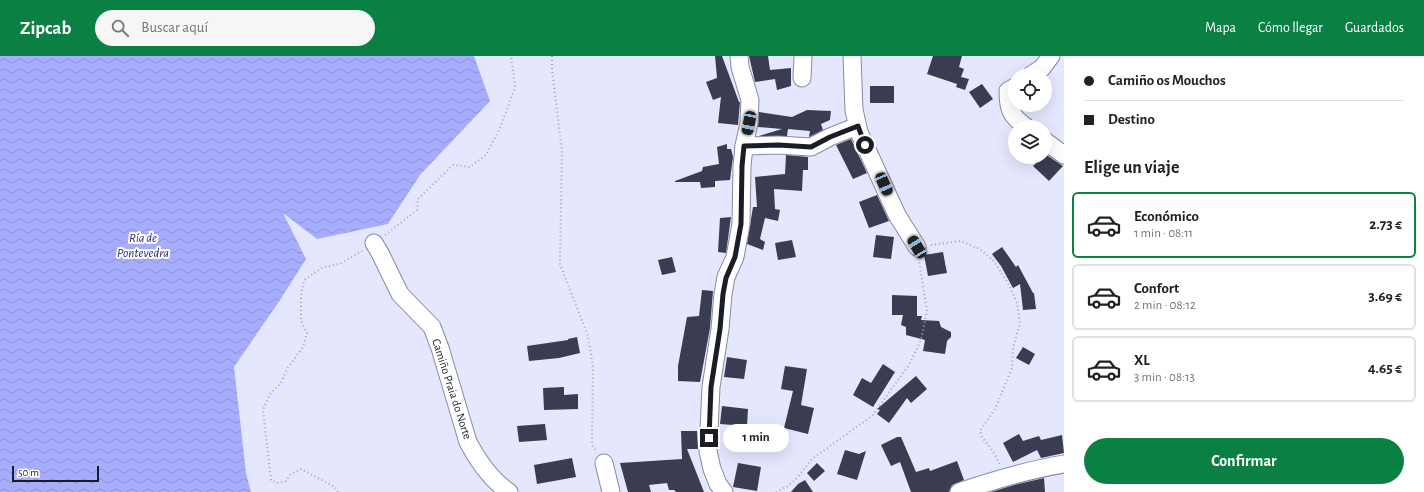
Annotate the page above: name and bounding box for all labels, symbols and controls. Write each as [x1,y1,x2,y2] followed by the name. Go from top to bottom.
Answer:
[95,10,375,46] search box
[109,17,131,39] icon: search
[20,19,71,38] text: Zipcab
[141,20,208,35] text: Buscar aquí
[1205,21,1236,35] text: Mapa
[1258,21,1323,35] text: Cómo llegar
[1345,21,1404,35] text: Guardados
[1008,68,1052,164] map controls
[1008,68,1052,112] button: locate
[1108,73,1226,88] text: Camiño os Mouchos
[741,110,757,136] car
[1108,112,1155,127] text: Destino
[1008,120,1052,164] button: layers
[856,136,874,154] route start
[1084,159,1179,177] text: Elige un viaje
[874,171,894,197] car
[1086,207,1122,243] icon: car
[1134,209,1199,224] text: Económico
[1369,217,1402,232] text: 2.73 €
[1134,227,1193,240] text: 1 min · 08:11
[117,232,169,260] water label: Ría de Pontevedra
[906,234,928,260] car
[1086,279,1122,315] icon: car
[1134,281,1179,296] text: Confort
[1368,289,1402,304] text: 3.69 €
[1134,299,1196,312] text: 2 min · 08:12
[430,337,474,441] street label: Camiño Praia do Norte
[1086,351,1122,387] icon: car
[1134,353,1150,368] text: XL
[1368,361,1402,376] text: 4.65 €
[1134,371,1195,384] text: 3 min · 08:13
[723,424,789,452] callout: 1 min
[700,429,718,447] route end
[742,431,770,444] text: 1 min
[1084,438,1404,484] button: Confirmar
[12,464,99,483] scale bar
[18,467,39,478] text: 50 m

